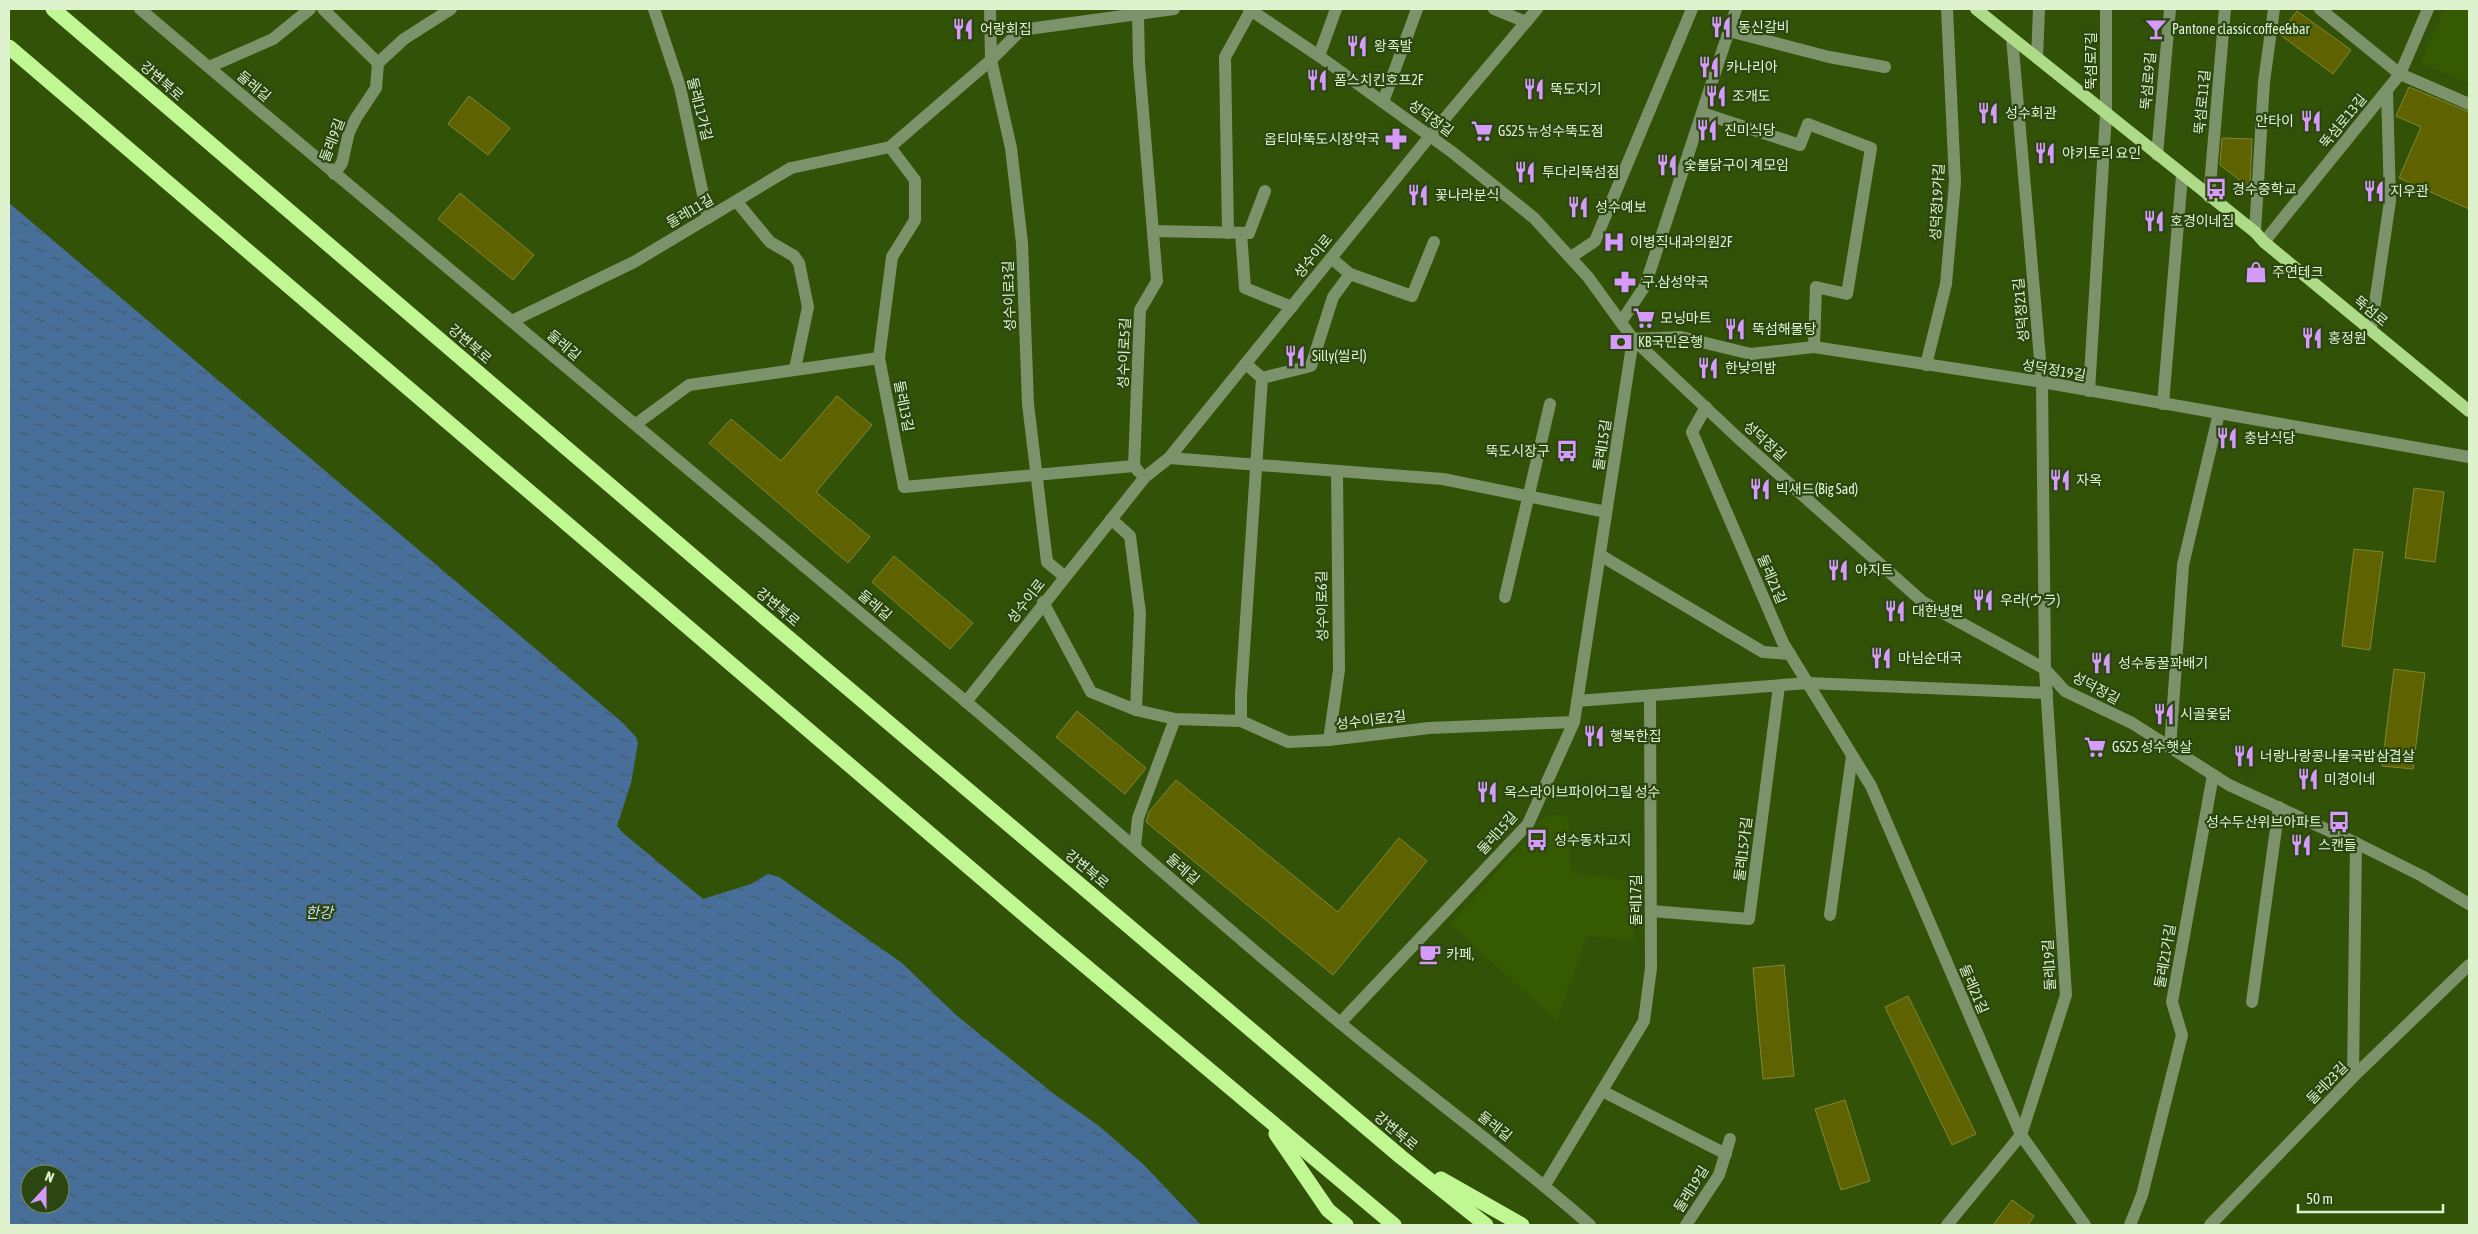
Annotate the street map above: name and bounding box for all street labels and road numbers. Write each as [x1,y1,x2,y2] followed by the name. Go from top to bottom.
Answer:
[2083,32,2099,90] street label: 뚝섬로7길
[2137,51,2159,111] street label: 뚝섬로9길
[137,58,187,104] street label: 강변북로
[234,67,274,105] street label: 둘레길
[2191,69,2213,135] street label: 뚝섬로11길
[684,76,716,142] street label: 둘레11가길
[2316,91,2370,151] street label: 뚝섬로13길
[1405,96,1457,140] street label: 성덕정길
[316,116,348,164] street label: 둘레9길
[1927,163,1947,241] street label: 성덕정19가길
[664,191,716,231] street label: 둘레11길
[1291,231,1336,281] street label: 성수이로
[1000,260,1018,332] street label: 성수이로3길
[2010,277,2032,343] street label: 성덕정21길
[2351,293,2391,329] street label: 뚝섬로
[1115,317,1133,389] street label: 성수이로5길
[445,321,495,367] street label: 강변북로
[544,326,584,364] street label: 둘레길
[2021,357,2087,383] street label: 성덕정19길
[891,379,917,433] street label: 둘레13길
[1590,418,1614,472] street label: 둘레15길
[1740,418,1790,464] street label: 성덕정길
[1755,552,1789,606] street label: 둘레21길
[1313,570,1331,642] street label: 성수이로6길
[1004,576,1048,626] street label: 성수이로
[753,584,803,630] street label: 강변북로
[855,586,895,624] street label: 둘레길
[2069,669,2123,707] street label: 성덕정길
[1335,708,1407,732] street label: 성수이로2길
[1474,808,1520,858] street label: 둘레15길
[1731,816,1755,882] street label: 둘레15가길
[1062,846,1112,892] street label: 강변북로
[1163,850,1203,888] street label: 둘레길
[1628,874,1644,926] street label: 둘레17길
[2152,923,2178,989] street label: 둘레21가길
[2040,939,2058,991] street label: 둘레19길
[1957,962,1991,1016] street label: 둘레21길
[2303,1059,2351,1107] street label: 둘레23길
[1371,1108,1421,1154] street label: 강변북로
[1475,1108,1515,1144] street label: 둘레길
[1670,1163,1712,1215] street label: 둘레19길

